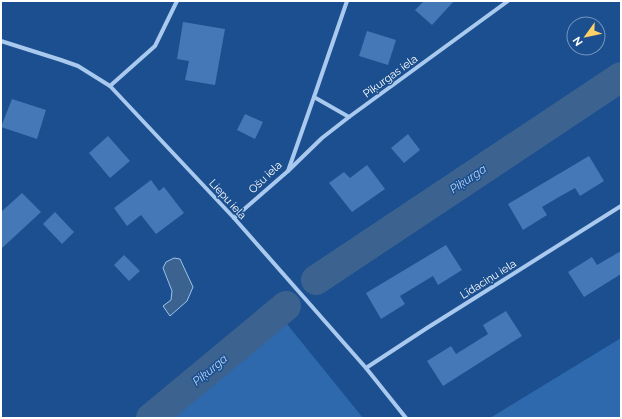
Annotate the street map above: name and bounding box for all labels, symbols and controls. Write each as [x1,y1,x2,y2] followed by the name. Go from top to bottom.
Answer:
[566,16,606,56] north arrow
[570,34,586,48] text: N
[361,52,420,100] street label: Piķurgas iela
[246,159,285,196] street label: Ošu iela
[447,162,489,196] water label: Piķurga
[206,177,249,222] street label: Liepu iela
[458,257,519,302] street label: Līdaciņu iela
[190,351,230,389] water label: Piķurga

